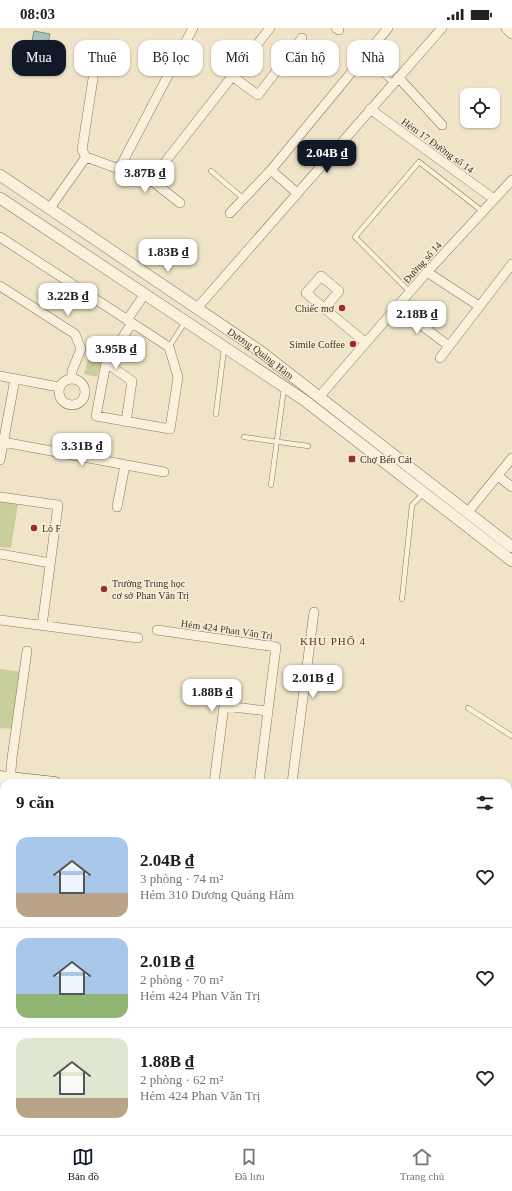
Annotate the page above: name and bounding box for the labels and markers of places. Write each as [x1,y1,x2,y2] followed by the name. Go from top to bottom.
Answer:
[290,140,364,174] pin: 2.04B ₫
[108,160,182,194] pin: 3.87B ₫
[131,239,205,273] pin: 1.83B ₫
[31,283,105,317] pin: 3.22B ₫
[380,301,454,335] pin: 2.18B ₫
[295,303,335,314] place label: Chiếc mơ
[337,303,347,313] marker: Chiếc mơ
[79,336,153,370] pin: 3.95B ₫
[289,339,346,350] place label: Simile Coffee
[348,339,358,349] marker: Simile Coffee
[45,433,119,467] pin: 3.31B ₫
[347,454,357,464] marker: Chợ Bến Cát
[360,454,412,465] place label: Chợ Bến Cát
[29,523,39,533] marker: Lô F
[42,523,62,534] place label: Lô F
[112,578,189,602] place label: Trường Trung học cơ sở Phan Văn Trị
[99,584,109,594] marker: Trường Trung học cơ sở Phan Văn Trị
[276,665,350,699] pin: 2.01B ₫
[175,679,249,713] pin: 1.88B ₫

